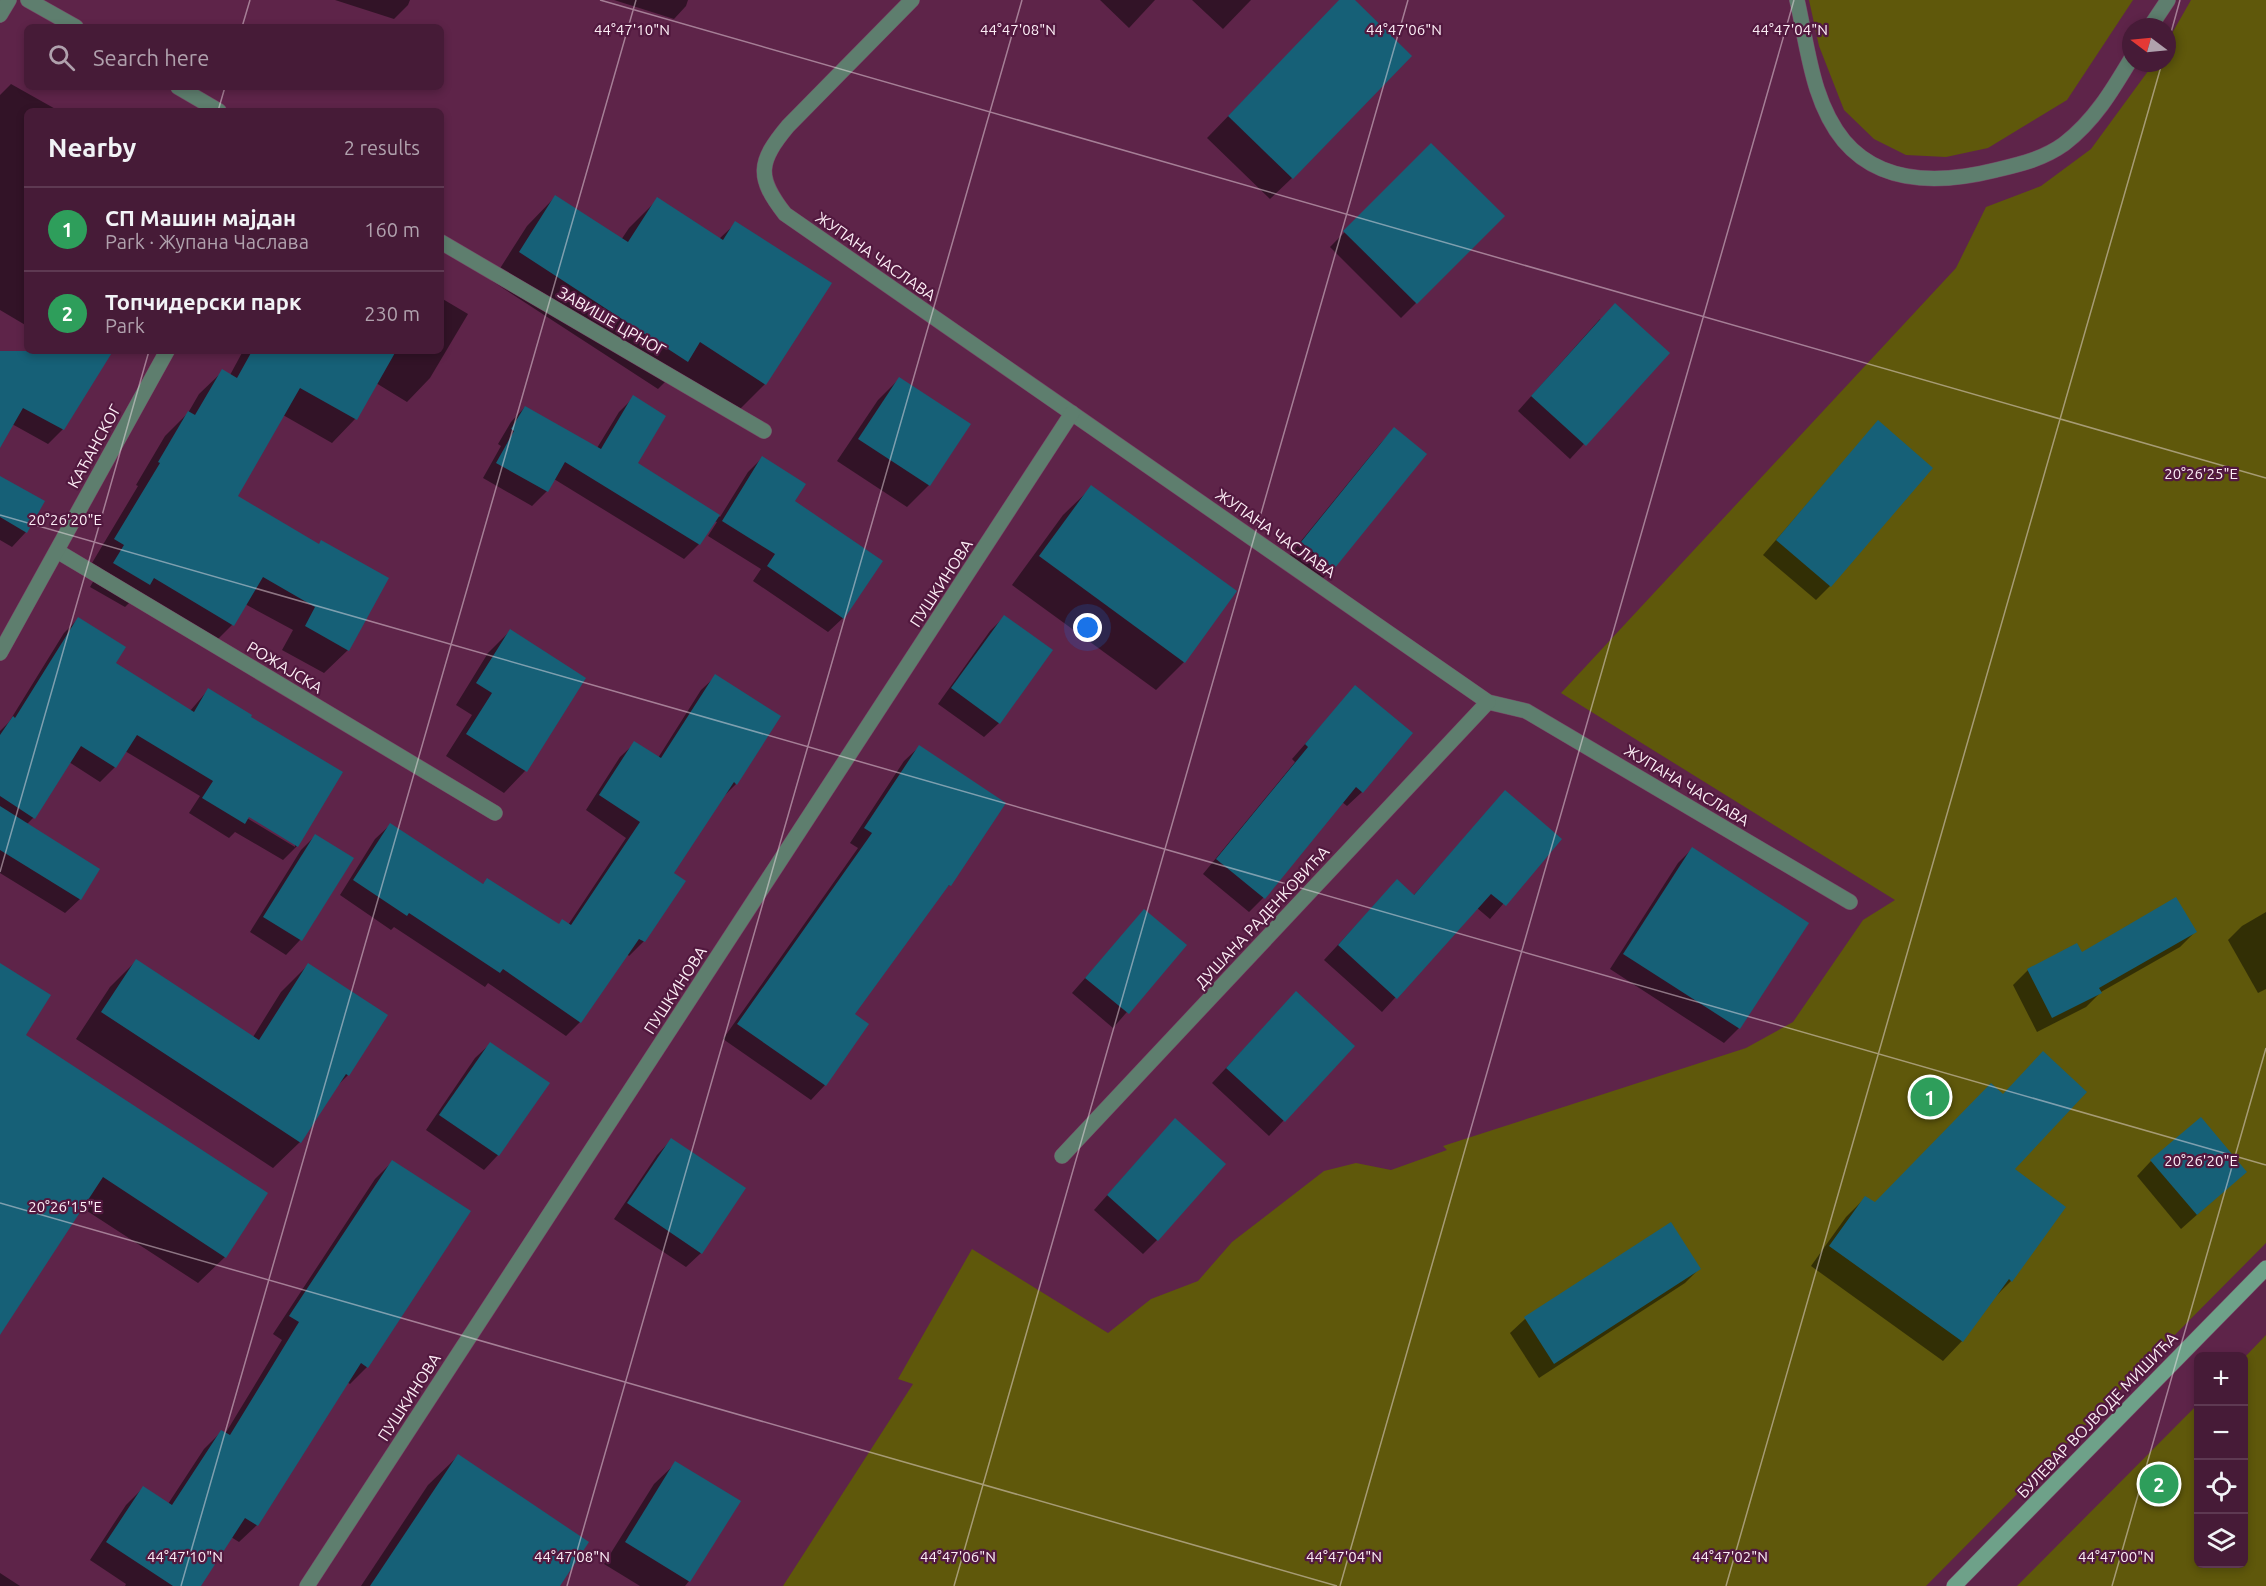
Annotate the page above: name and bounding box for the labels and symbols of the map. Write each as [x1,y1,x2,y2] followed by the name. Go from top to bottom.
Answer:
[2122,18,2176,72] north arrow
[594,21,670,38] text: 44°47'10"N
[980,21,1056,38] text: 44°47'08"N
[1366,21,1442,38] text: 44°47'06"N
[1752,21,1828,38] text: 44°47'04"N
[813,208,940,304] street label: ЖУПАНА ЧАСЛАВА
[555,283,669,359] street label: ЗАВИШЕ ЦРНОГ
[64,401,124,491] street label: КАЋАНСКОГ
[2164,465,2238,482] text: 20°26'25"E
[1213,485,1340,581] street label: ЖУПАНА ЧАСЛАВА
[28,511,102,528] text: 20°26'20"E
[906,535,976,630] street label: ПУШКИНОВА
[1073,613,1102,642] your location
[244,637,326,697] street label: РОЖАЈСКА
[1621,741,1753,830] street label: ЖУПАНА ЧАСЛАВА
[1191,842,1333,992] street label: ДУШАНА РАДЕНКОВИЋА
[640,942,710,1037] street label: ПУШКИНОВА
[1910,1074,1950,1120] pin: 1
[2164,1152,2238,1169] text: 20°26'20"E
[28,1198,102,1215] text: 20°26'15"E
[2013,1328,2181,1501] street label: БУЛЕВАР ВОЈВОДЕ МИШИЋА
[374,1349,444,1444] street label: ПУШКИНОВА
[2140,1462,2178,1506] pin: 2
[147,1548,223,1565] text: 44°47'10"N
[534,1548,610,1565] text: 44°47'08"N
[920,1548,996,1565] text: 44°47'06"N
[1306,1548,1382,1565] text: 44°47'04"N
[1692,1548,1768,1565] text: 44°47'02"N
[2078,1548,2154,1565] text: 44°47'00"N

